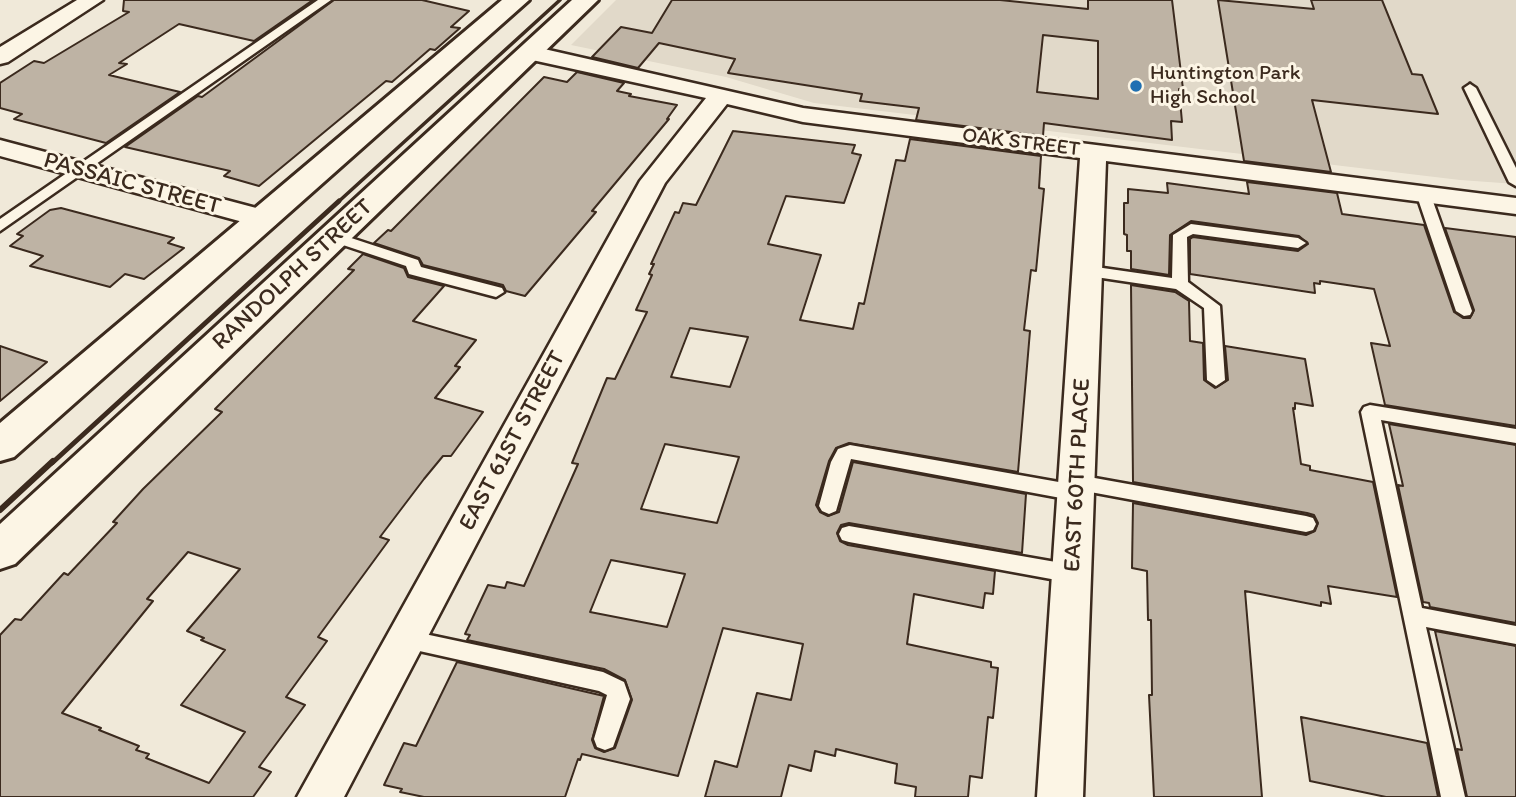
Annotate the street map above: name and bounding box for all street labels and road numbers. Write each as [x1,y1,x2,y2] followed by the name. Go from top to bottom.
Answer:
[961,123,1081,163] street label: OAK STREET
[40,146,224,222] street label: PASSAIC STREET
[207,193,379,357] street label: RANDOLPH STREET
[454,346,572,536] street label: EAST 61ST STREET
[1059,377,1097,573] street label: EAST 60TH PLACE

